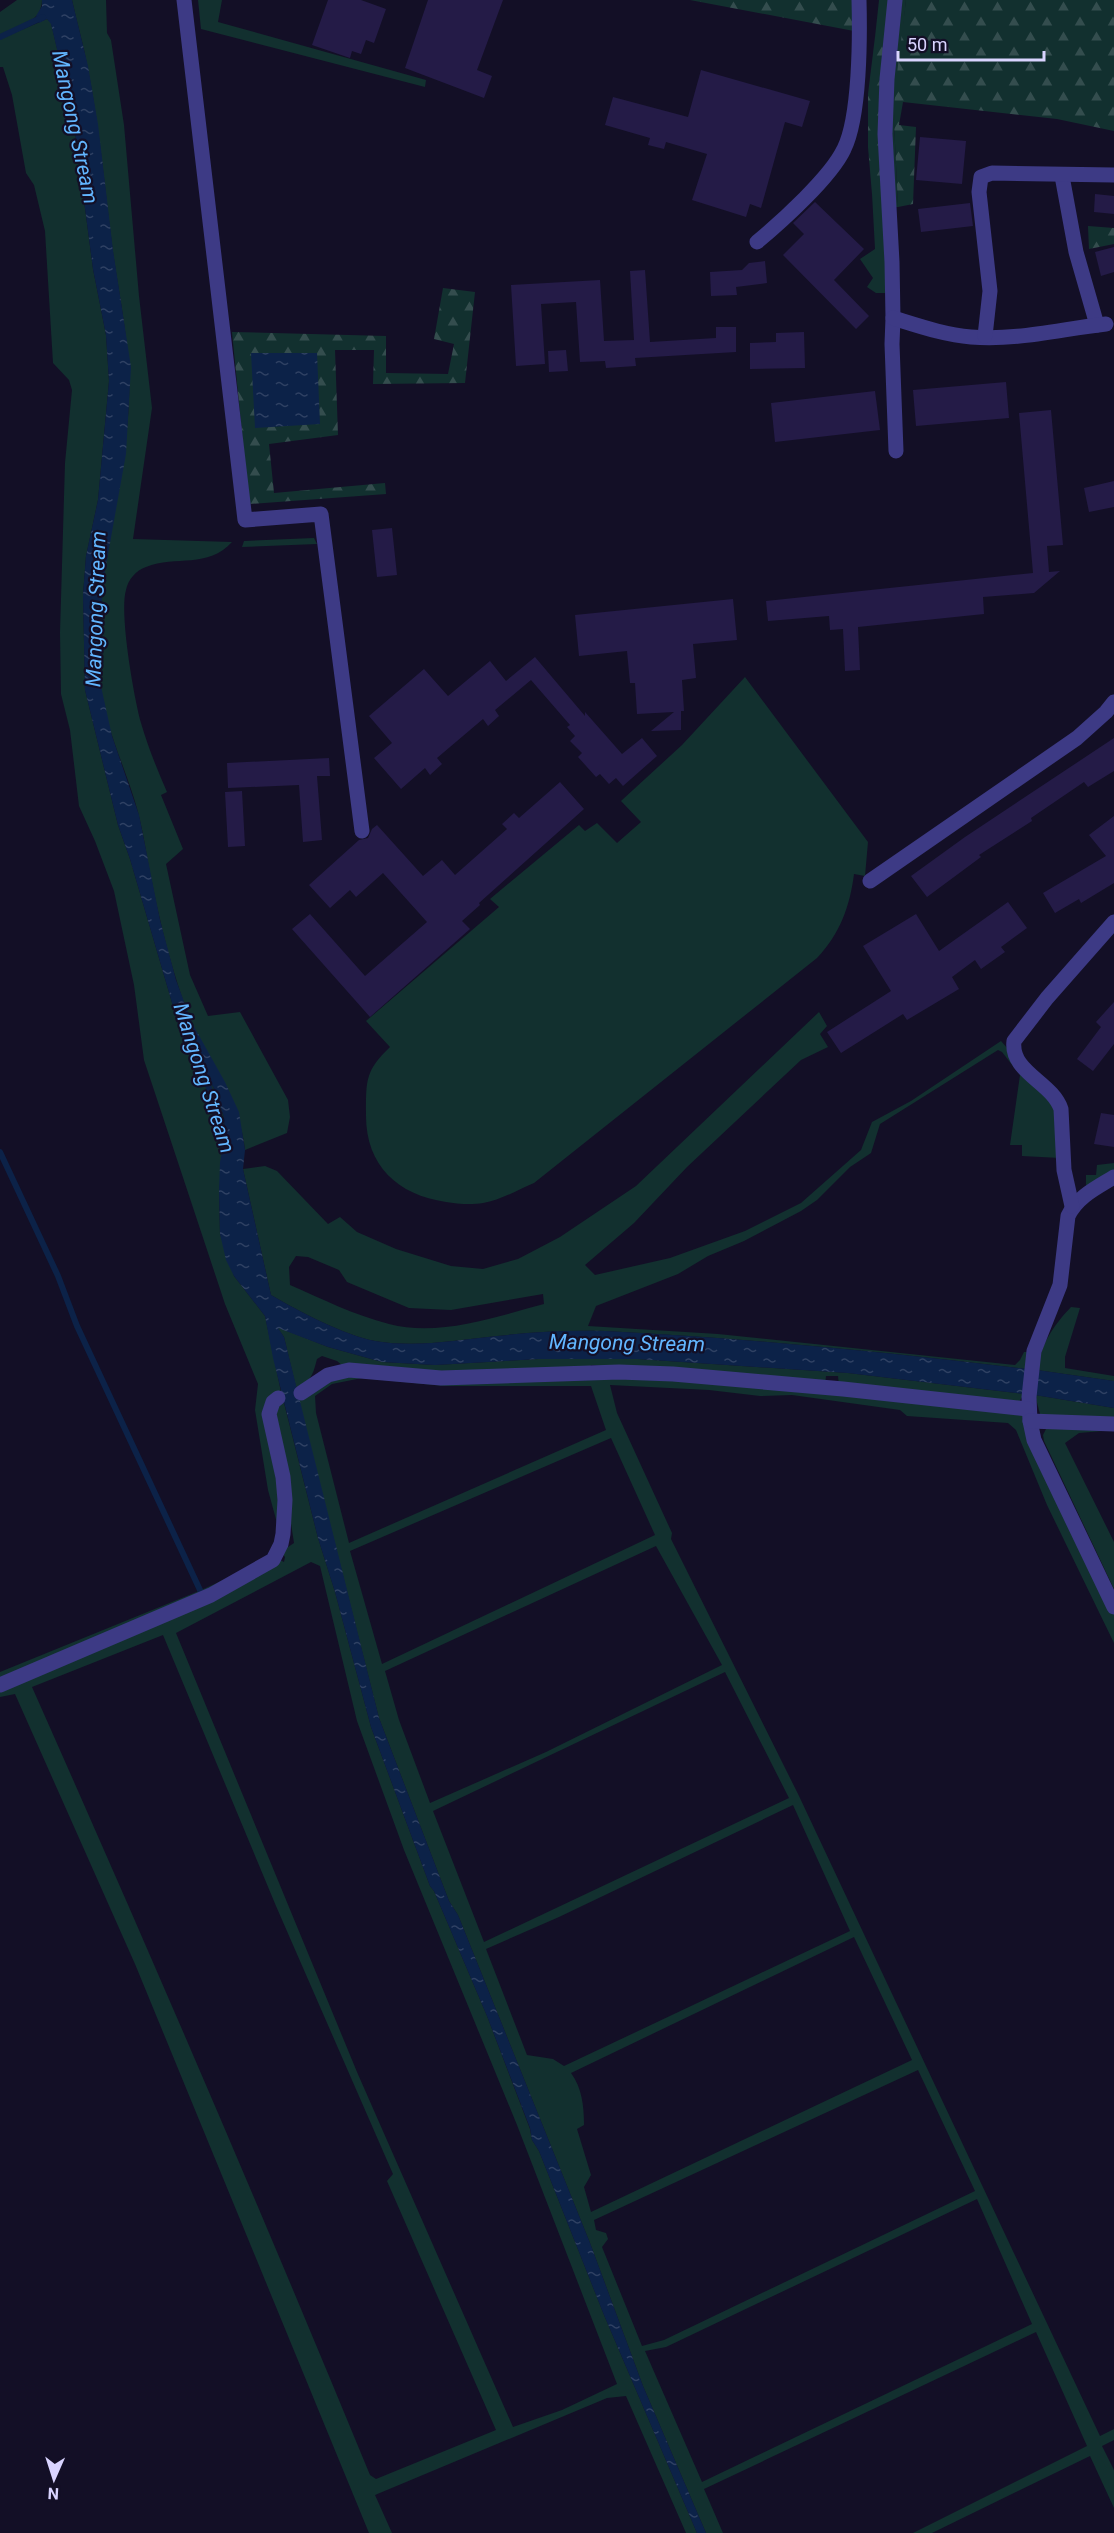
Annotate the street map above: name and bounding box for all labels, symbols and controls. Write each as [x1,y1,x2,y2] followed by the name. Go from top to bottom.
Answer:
[898,24,1044,62] scale bar
[907,34,947,55] text: 50 m
[47,48,103,206] water label: Mangong Stream
[81,531,111,687] water label: Mangong Stream
[168,1000,240,1156] water label: Mangong Stream
[549,1330,705,1356] water label: Mangong Stream
[24,2449,84,2509] north arrow
[47,2484,59,2503] text: N

